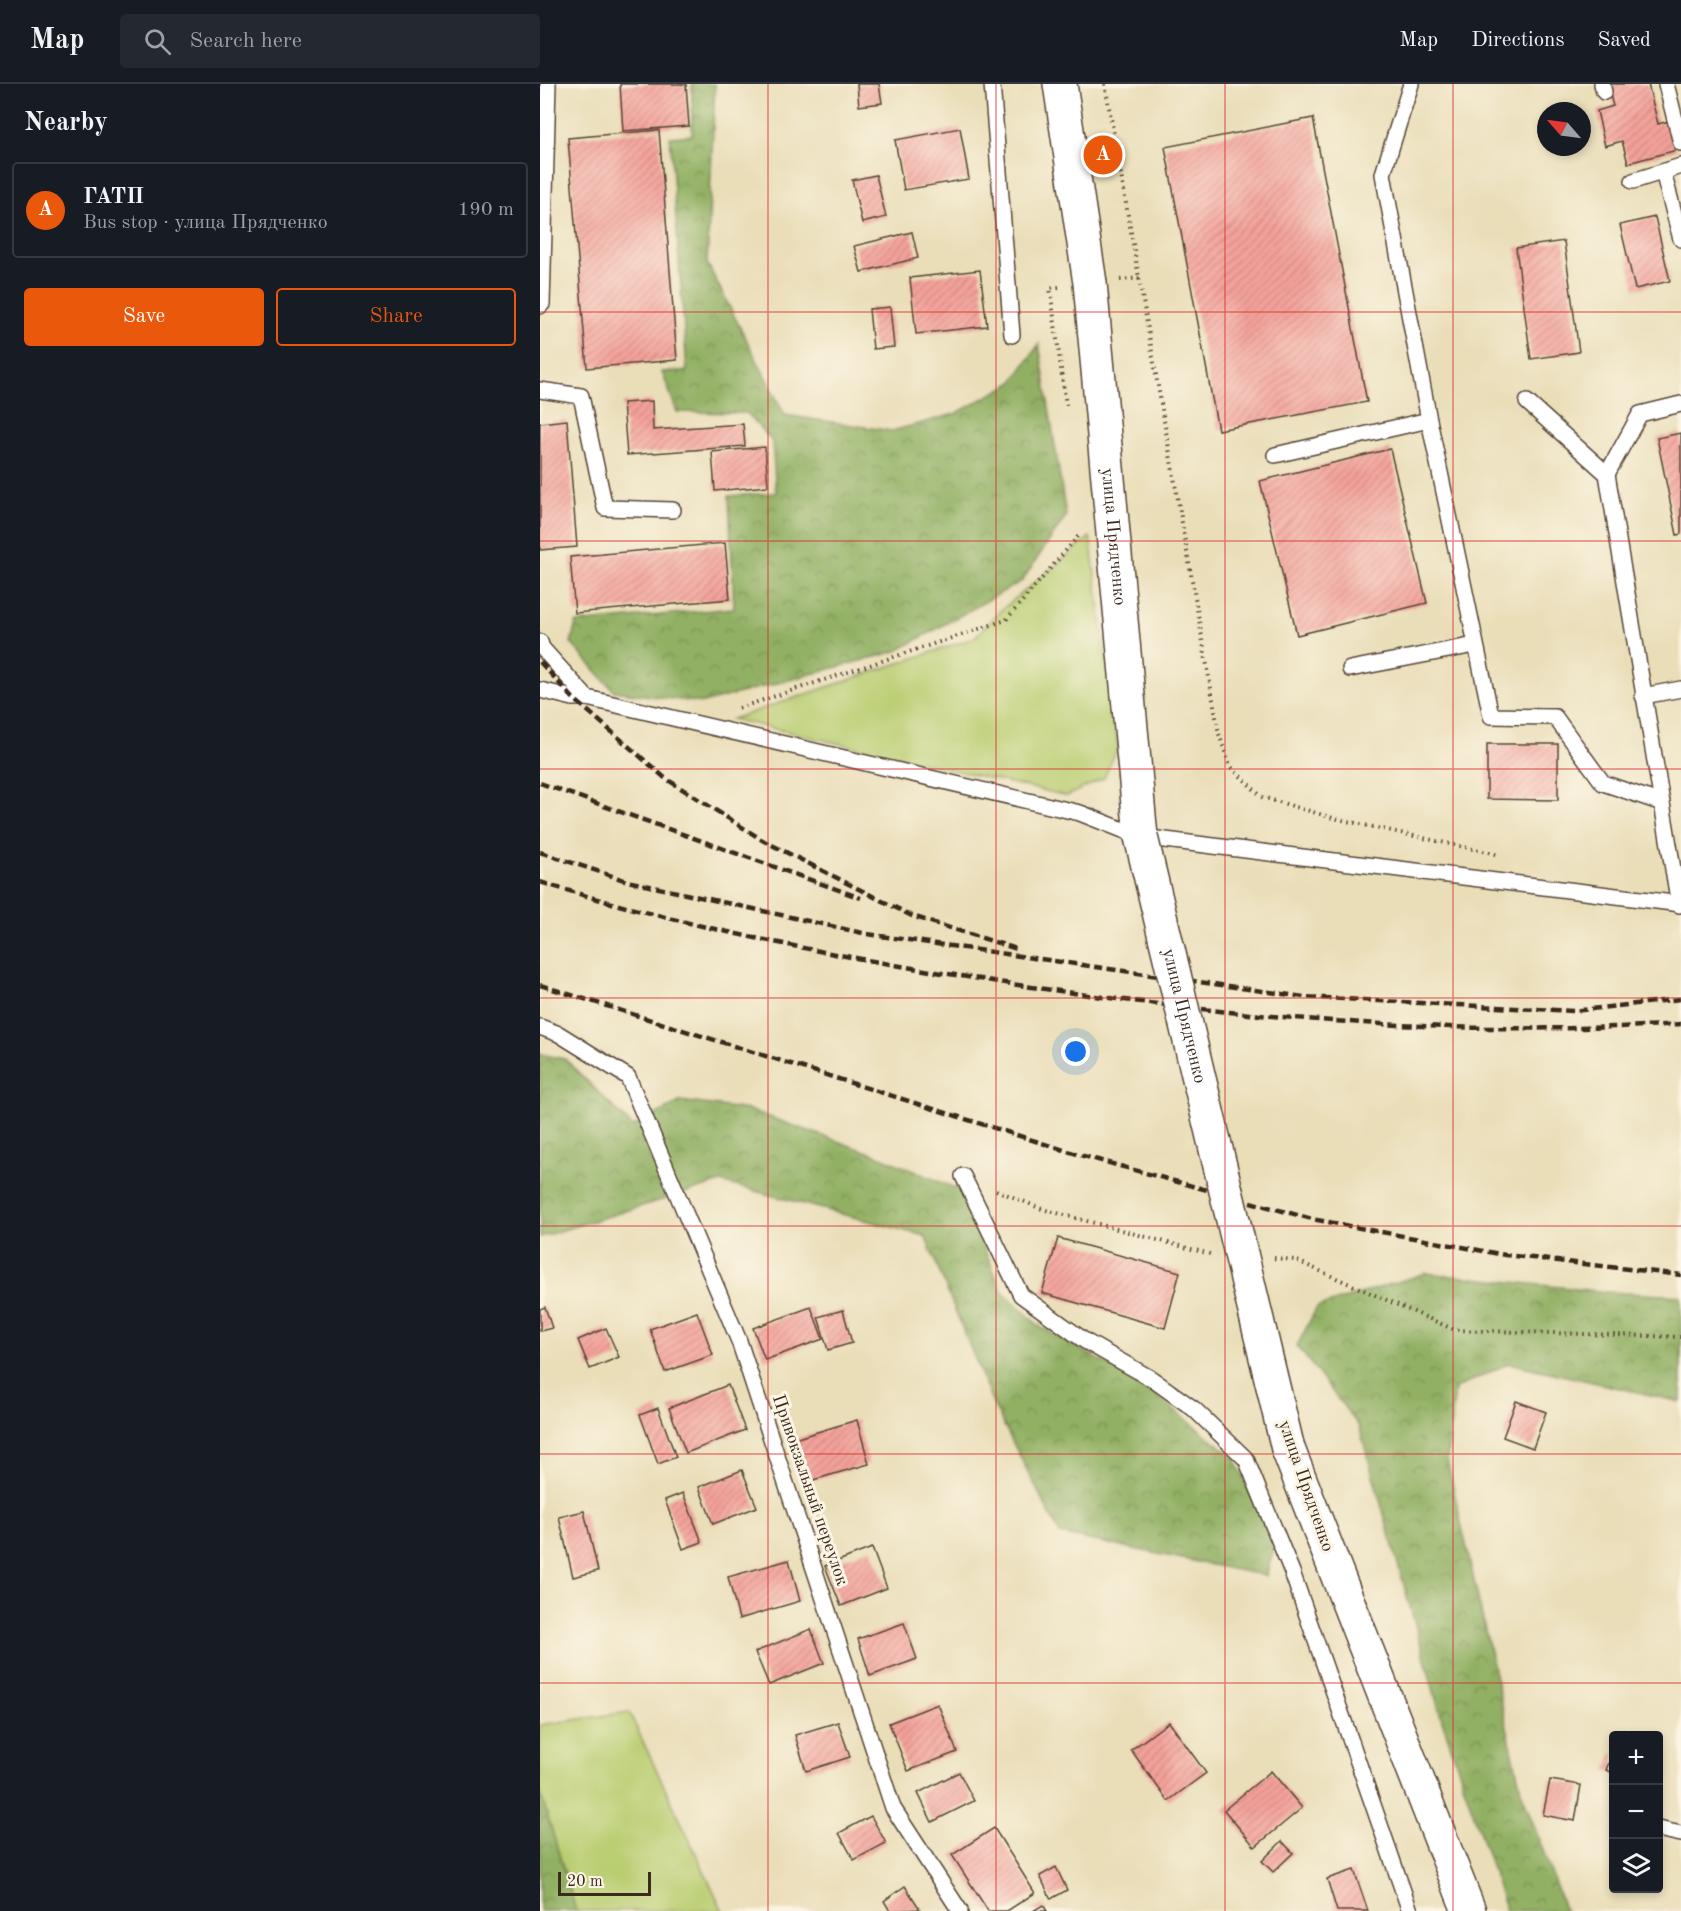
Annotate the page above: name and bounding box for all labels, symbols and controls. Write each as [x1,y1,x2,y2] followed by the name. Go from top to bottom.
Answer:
[120,14,540,68] search box
[141,25,174,58] icon: search
[30,27,84,55] text: Map
[189,30,302,52] text: Search here
[1399,30,1438,51] text: Map
[1471,30,1565,51] text: Directions
[1598,30,1651,51] text: Saved
[1537,102,1591,156] north arrow
[24,110,108,136] text: Nearby
[1084,132,1122,178] pin: A
[83,186,144,208] text: ГАТП
[38,200,53,220] text: A
[458,200,514,220] text: 190 m
[83,213,328,233] text: Bus stop · улица Прядченко
[24,288,264,346] button: Save
[276,288,516,346] button: Share
[1098,467,1129,606] street label: улица Прядченко
[1159,947,1209,1085] street label: улица Прядченко
[1061,1037,1090,1066] your location
[769,1392,851,1588] street label: Привокзальный переулок
[1275,1418,1337,1554] street label: улица Прядченко
[1609,1731,1663,1893] map controls
[1609,1731,1663,1785] button: +
[1609,1785,1663,1839] button: −
[1609,1839,1663,1893] button: layers
[558,1869,651,1896] scale bar
[567,1874,603,1890] text: 20 m

